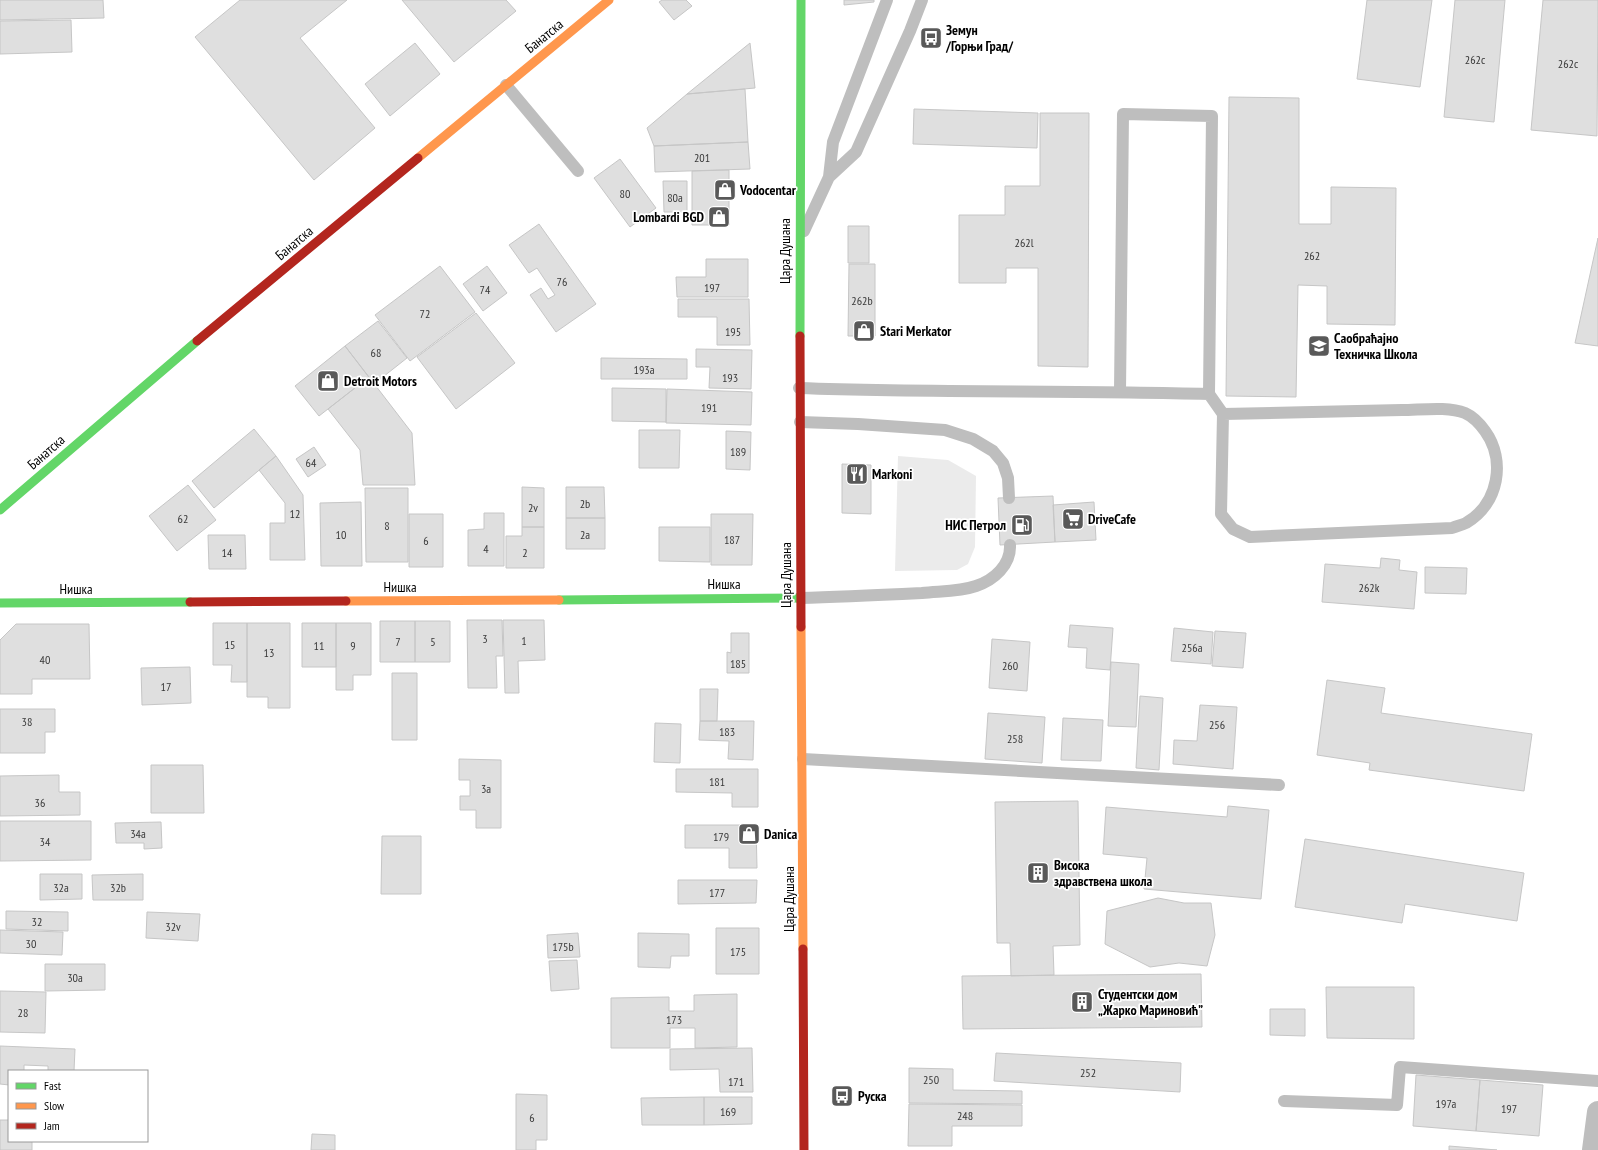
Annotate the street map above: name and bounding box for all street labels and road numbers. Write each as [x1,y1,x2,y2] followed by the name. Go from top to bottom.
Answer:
[521,15,567,57] street label: Банатска
[776,218,794,284] street label: Цара Душана
[271,222,317,264] street label: Банатска
[24,431,68,473] street label: Банатска
[777,542,795,608] street label: Цара Душана
[708,575,740,593] street label: Нишка
[384,578,416,596] street label: Нишка
[60,580,92,598] street label: Нишка
[780,866,798,932] street label: Цара Душана

